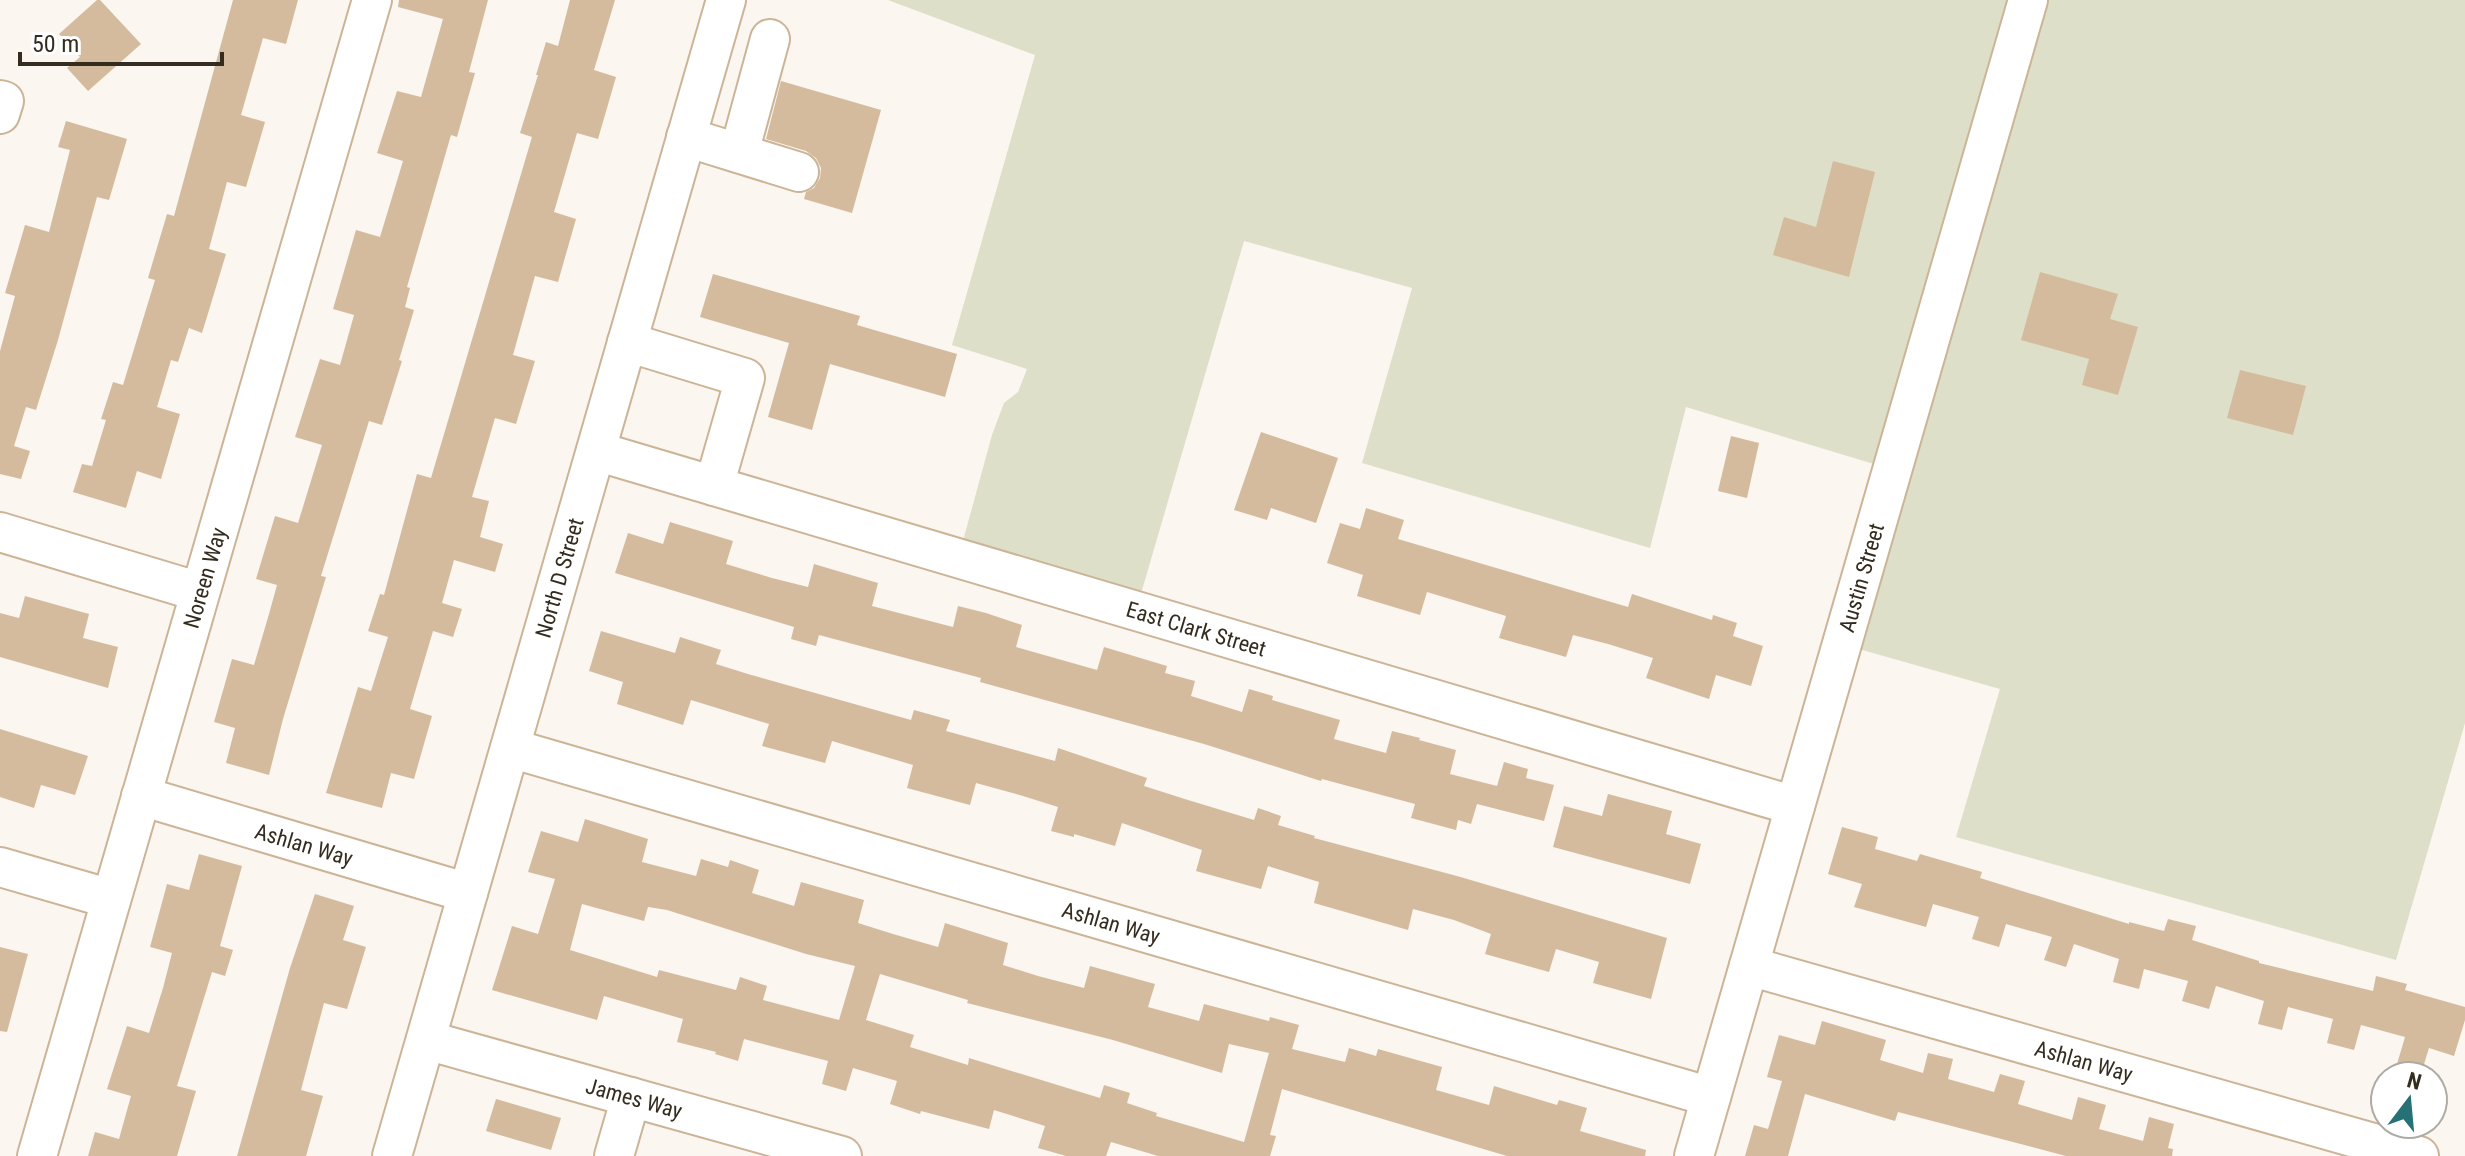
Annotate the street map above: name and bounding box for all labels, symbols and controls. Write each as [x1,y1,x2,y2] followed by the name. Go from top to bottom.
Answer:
[20,16,222,66] scale bar
[32,30,79,58] text: 50 m
[530,515,589,641] street label: North D Street
[1834,520,1889,635] street label: Austin Street
[179,525,231,631] street label: Noreen Way
[1123,597,1269,662] street label: East Clark Street
[252,819,356,871] street label: Ashlan Way
[1059,897,1163,949] street label: Ashlan Way
[2032,1036,2135,1087] street label: Ashlan Way
[2369,1060,2449,1140] north arrow
[2404,1067,2424,1095] text: N
[583,1073,685,1124] street label: James Way

